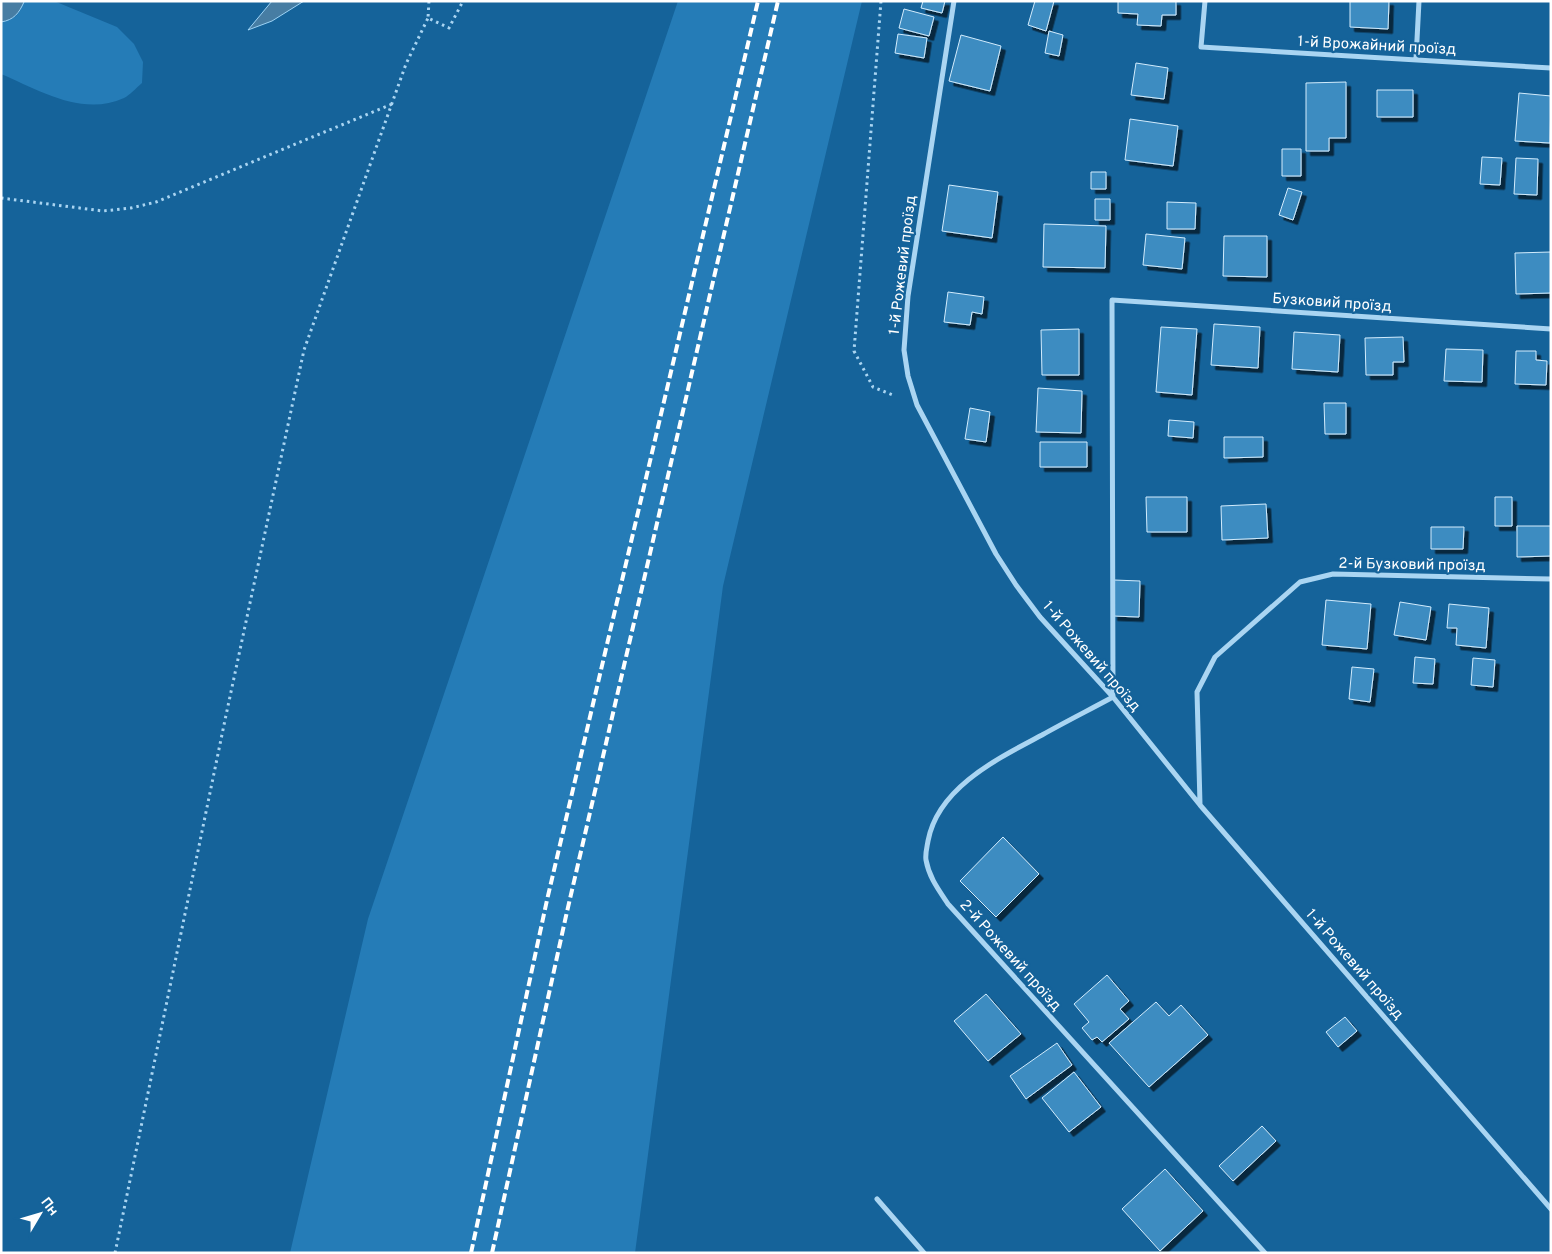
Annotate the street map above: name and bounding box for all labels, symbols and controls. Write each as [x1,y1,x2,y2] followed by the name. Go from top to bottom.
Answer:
[1297,33,1457,60] street label: 1-й Врожайний проїзд
[885,194,921,336] street label: 1-й Рожевий проїзд
[1272,290,1392,317] street label: Бузковий проїзд
[1338,555,1486,576] street label: 2-й Бузковий проїзд
[1038,598,1144,716] street label: 1-й Рожевий проїзд
[955,896,1065,1016] street label: 2-й Рожевий проїзд
[1301,906,1407,1024] street label: 1-й Рожевий проїзд
[15,1189,65,1239] north arrow
[37,1194,62,1220] text: Пн

